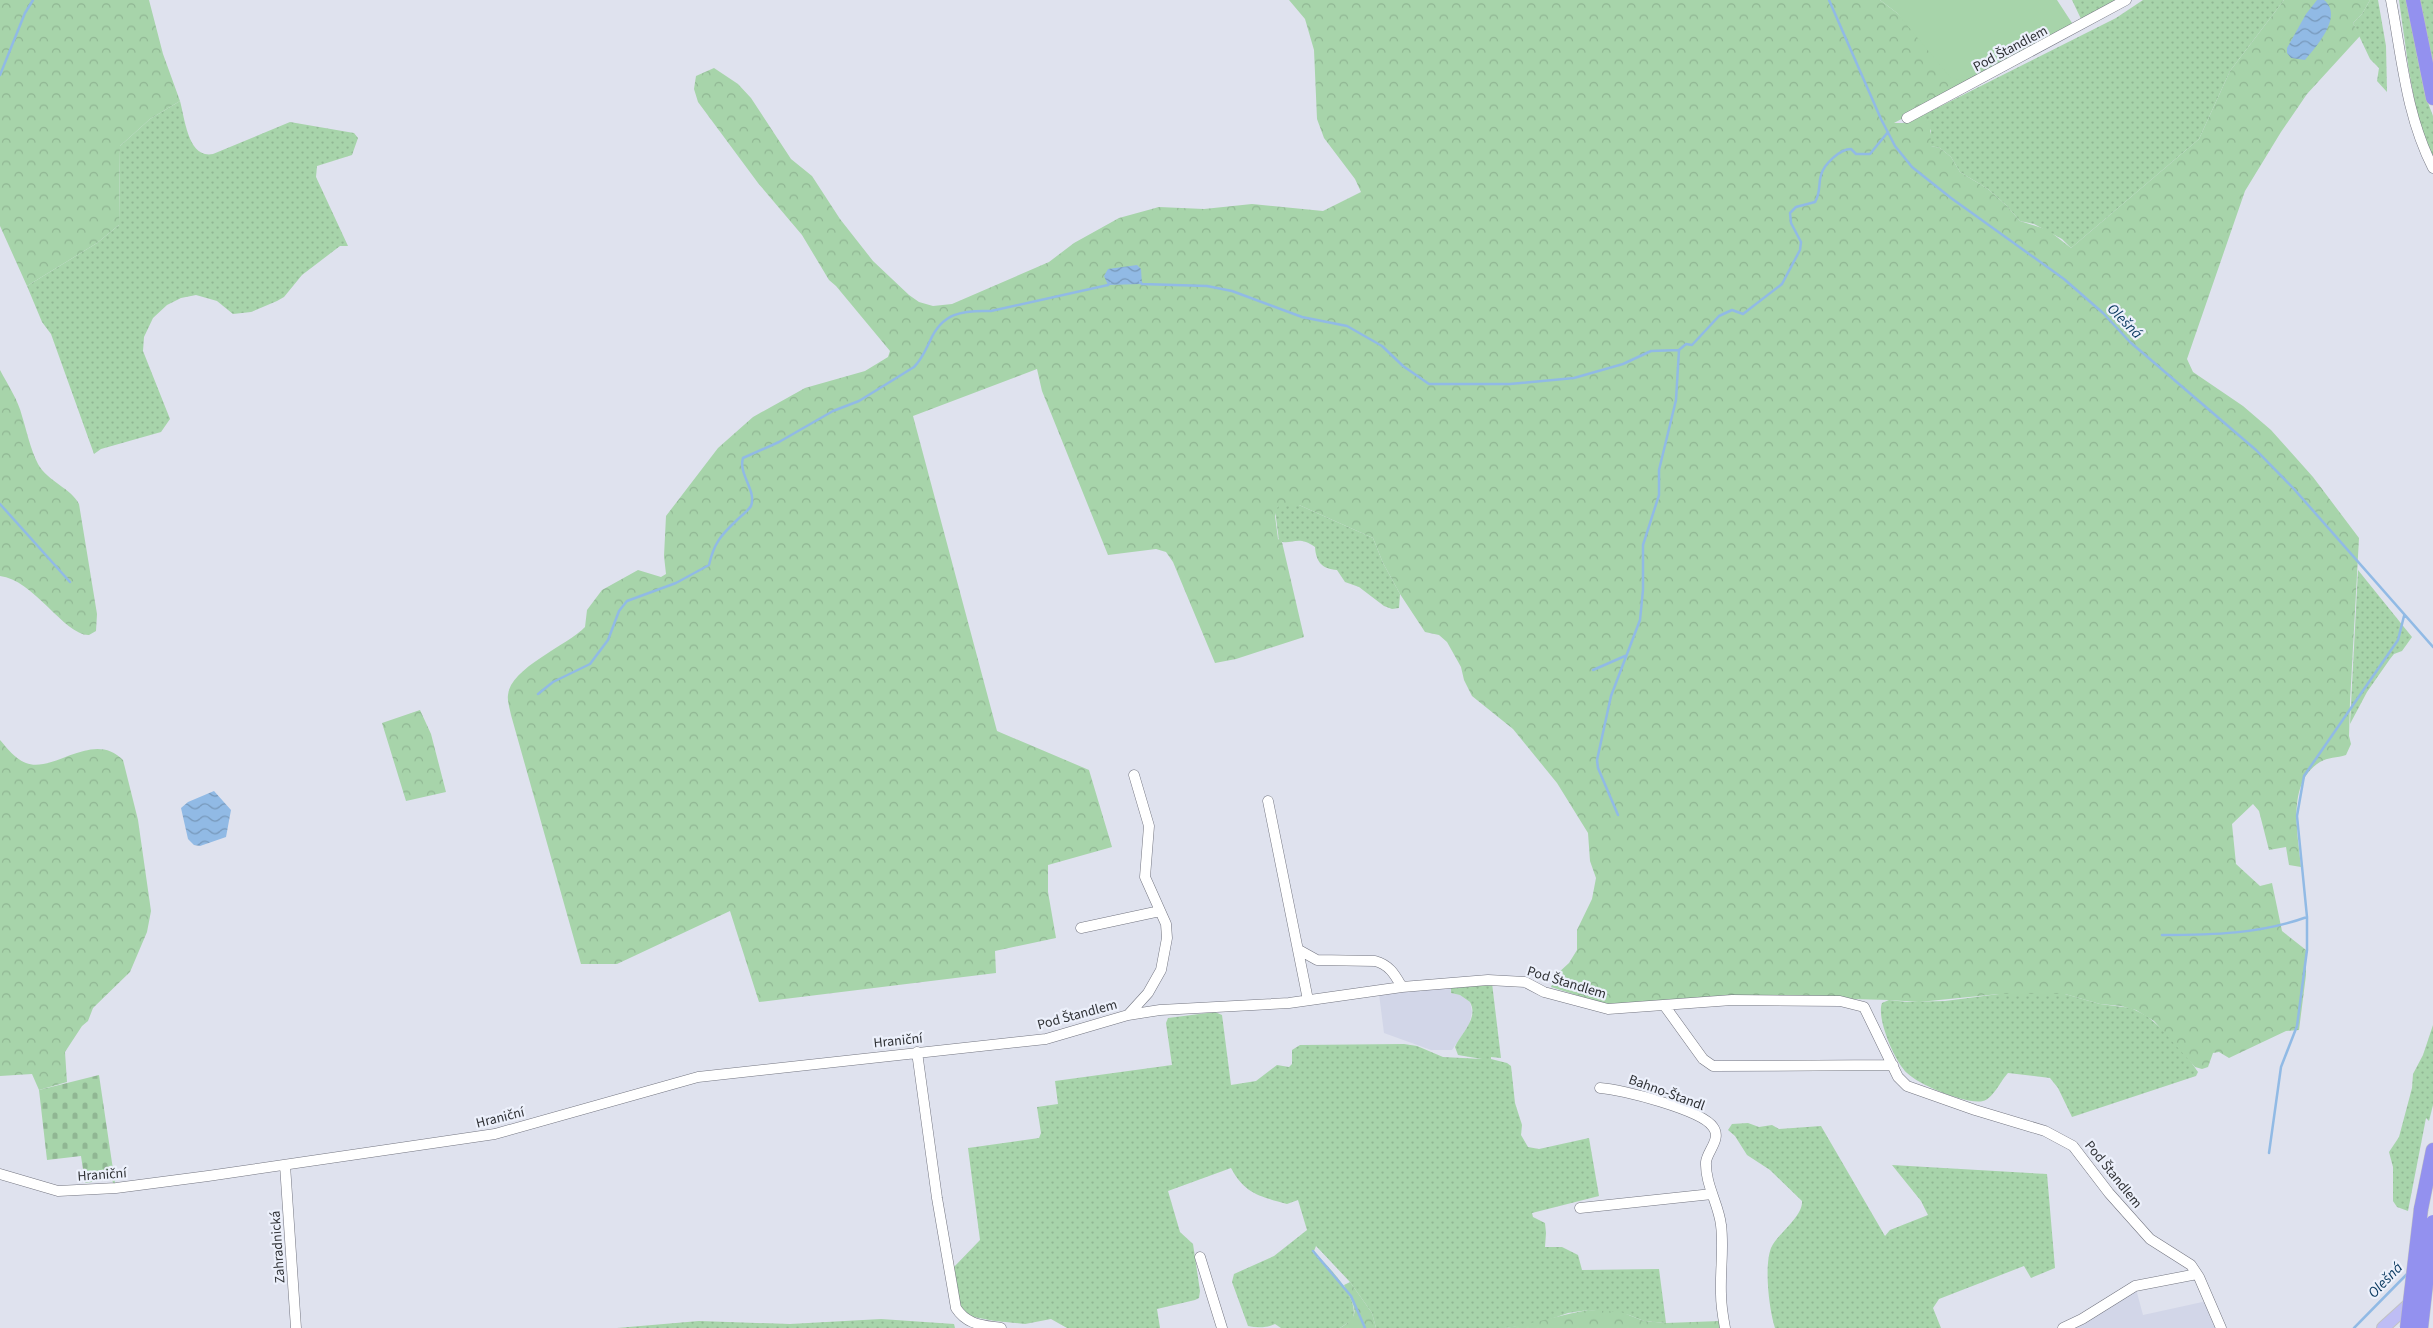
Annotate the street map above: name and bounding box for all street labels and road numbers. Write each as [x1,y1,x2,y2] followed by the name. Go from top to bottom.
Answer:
[1970,21,2051,77] street label: Pod Štandlem
[1525,961,1609,1004] street label: Pod Štandlem
[1035,995,1119,1035] street label: Pod Štandlem
[873,1028,924,1054] street label: Hraniční
[1626,1070,1708,1116] street label: Bahno-Štandl
[474,1102,527,1134] street label: Hraniční
[2080,1136,2147,1213] street label: Pod Štandlem
[77,1163,128,1187] street label: Hraniční
[265,1210,291,1284] street label: Zahradnická

